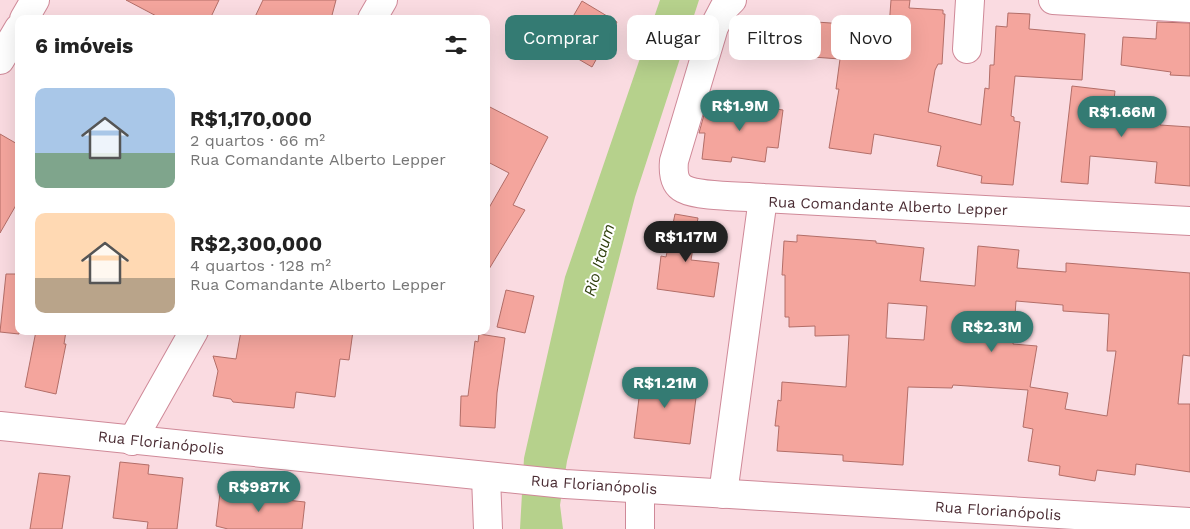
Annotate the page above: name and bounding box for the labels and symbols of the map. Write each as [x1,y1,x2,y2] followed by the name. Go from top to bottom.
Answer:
[699,90,781,132] pin: R$1.9M
[1076,96,1168,138] pin: R$1.66M
[768,193,1008,219] street label: Rua Comandante Alberto Lepper
[640,220,732,263] pin: R$1.17M
[580,222,618,298] water label: Rio Itaum
[951,310,1033,353] pin: R$2.3M
[619,366,711,409] pin: R$1.21M
[97,427,225,459] street label: Rua Florianópolis
[218,470,300,513] pin: R$987K
[530,472,658,498] street label: Rua Florianópolis
[934,498,1062,524] street label: Rua Florianópolis

